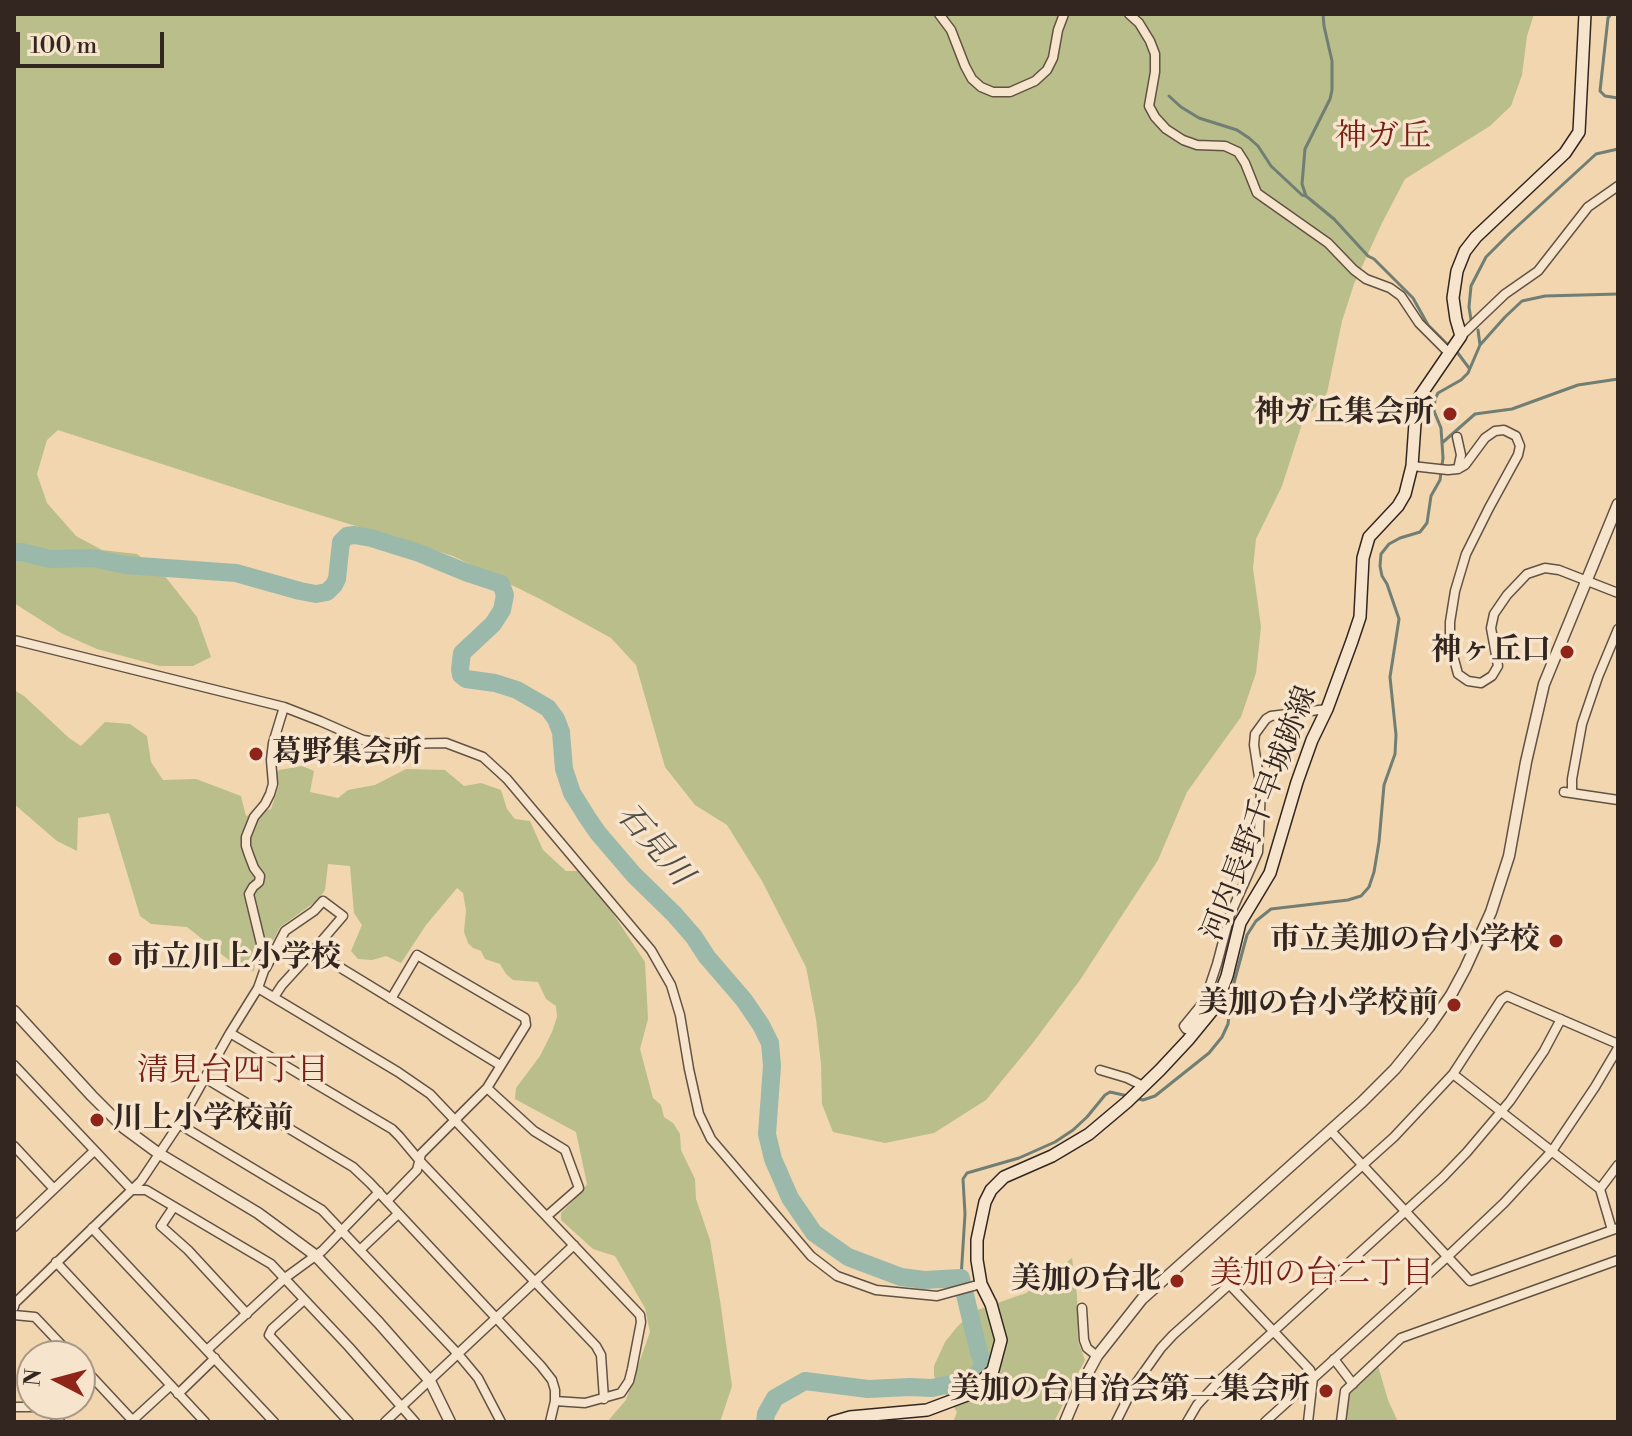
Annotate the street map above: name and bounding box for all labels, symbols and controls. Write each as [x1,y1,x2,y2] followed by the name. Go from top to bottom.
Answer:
[20,16,168,66] scale bar
[30,31,97,61] text: 100 m
[1335,119,1431,157] district label: 神ガ丘
[1254,396,1434,432] place label: 神ガ丘集会所
[1441,405,1459,423] marker: 神ガ丘集会所
[1431,634,1551,670] place label: 神ヶ丘口
[1558,643,1576,661] marker: 神ヶ丘口
[1196,682,1326,946] street label: 河内長野千早城跡線
[272,736,422,772] place label: 葛野集会所
[247,745,265,763] marker: 葛野集会所
[607,797,699,895] water label: 石見川
[1270,923,1540,959] place label: 市立美加の台小学校
[1547,932,1565,950] marker: 市立美加の台小学校
[131,941,341,977] place label: 市立川上小学校
[106,950,124,968] marker: 市立川上小学校
[1198,987,1438,1023] place label: 美加の台小学校前
[1445,996,1463,1014] marker: 美加の台小学校前
[137,1053,329,1091] district label: 清見台四丁目
[113,1102,293,1138] place label: 川上小学校前
[88,1111,106,1129] marker: 川上小学校前
[1210,1256,1434,1294] district label: 美加の台二丁目
[1011,1263,1161,1299] place label: 美加の台北
[1168,1272,1186,1290] marker: 美加の台北
[16,1340,96,1420] north arrow
[19,1368,48,1388] text: N
[950,1373,1310,1409] place label: 美加の台自治会第二集会所
[1317,1382,1335,1400] marker: 美加の台自治会第二集会所

